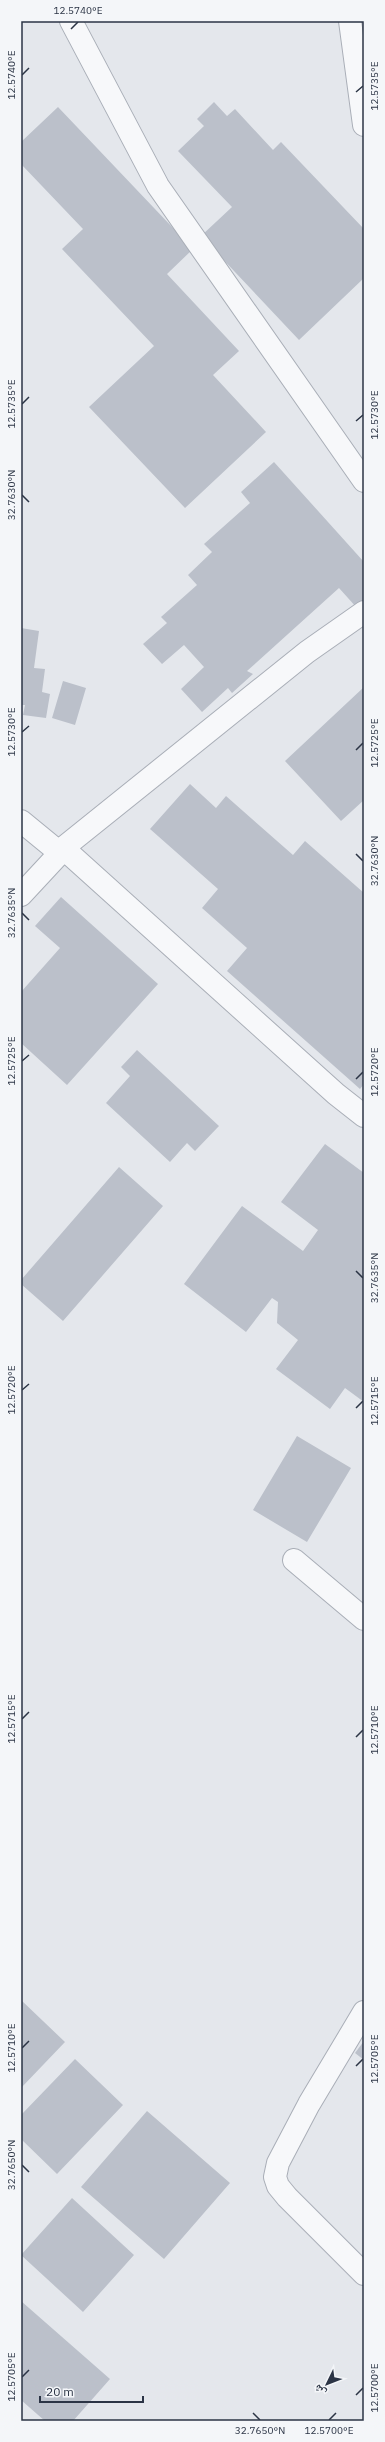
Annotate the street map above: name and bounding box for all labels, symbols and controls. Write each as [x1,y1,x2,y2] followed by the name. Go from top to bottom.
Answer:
[53,4,103,17] text: 12.5740°E
[5,50,18,100] text: 12.5740°E
[368,61,381,111] text: 12.5735°E
[5,379,18,429] text: 12.5735°E
[368,390,381,440] text: 12.5730°E
[5,470,18,520] text: 32.7630°N
[5,707,18,757] text: 12.5730°E
[368,718,381,768] text: 12.5725°E
[368,836,381,886] text: 32.7630°N
[5,888,18,938] text: 32.7635°N
[5,1036,18,1086] text: 12.5725°E
[368,1047,381,1097] text: 12.5720°E
[368,1253,381,1303] text: 32.7635°N
[5,1365,18,1415] text: 12.5720°E
[368,1376,381,1426] text: 12.5715°E
[5,1694,18,1744] text: 12.5715°E
[368,1705,381,1755] text: 12.5710°E
[5,2023,18,2073] text: 12.5710°E
[368,2034,381,2084] text: 12.5705°E
[5,2140,18,2190] text: 32.7650°N
[5,2352,18,2402] text: 12.5705°E
[368,2363,381,2413] text: 12.5700°E
[307,2364,347,2404] north arrow
[40,2378,143,2404] scale bar
[310,2381,330,2400] text: ش
[46,2384,74,2399] text: 20 m
[235,2424,285,2437] text: 32.7650°N
[304,2424,354,2437] text: 12.5700°E

